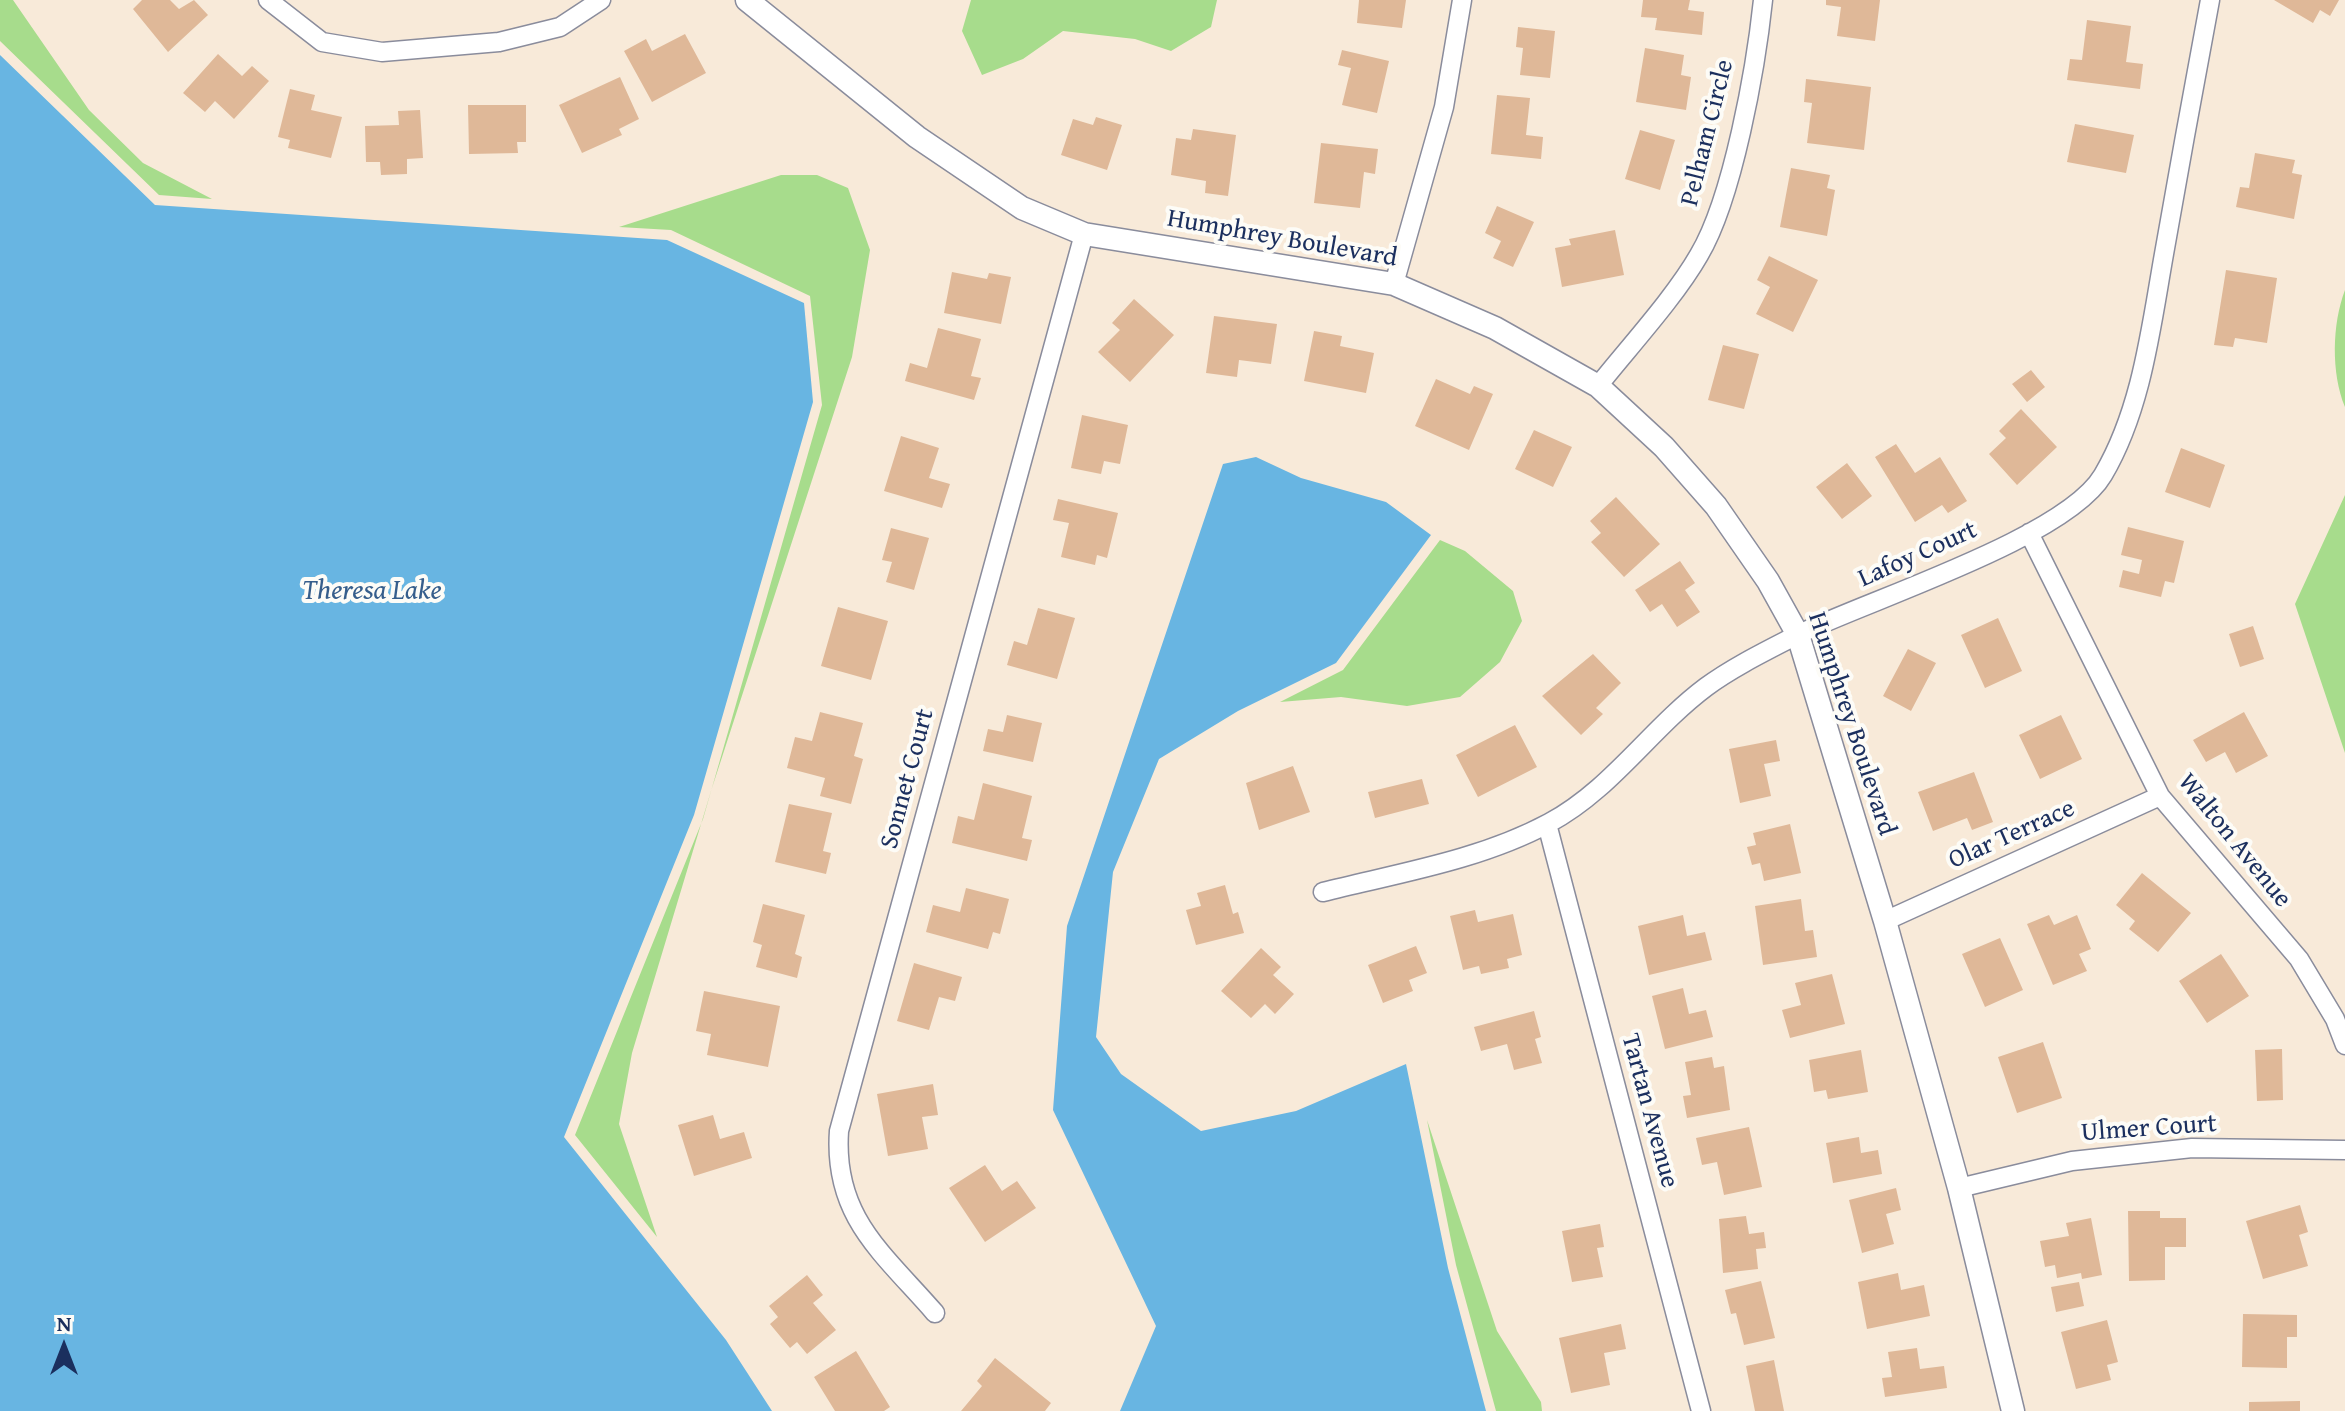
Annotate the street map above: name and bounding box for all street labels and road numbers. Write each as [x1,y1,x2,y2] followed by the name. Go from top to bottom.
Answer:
[1675,57,1741,209] street label: Pelham Circle
[1165,203,1399,275] street label: Humphrey Boulevard
[1854,515,1982,595] street label: Lafoy Court
[1800,608,1902,840] street label: Humphrey Boulevard
[874,706,942,852] street label: Sonnet Court
[2170,768,2298,914] street label: Walton Avenue
[1944,793,2080,877] street label: Olar Terrace
[1613,1031,1685,1191] street label: Tartan Avenue
[2080,1109,2218,1149] street label: Ulmer Court

